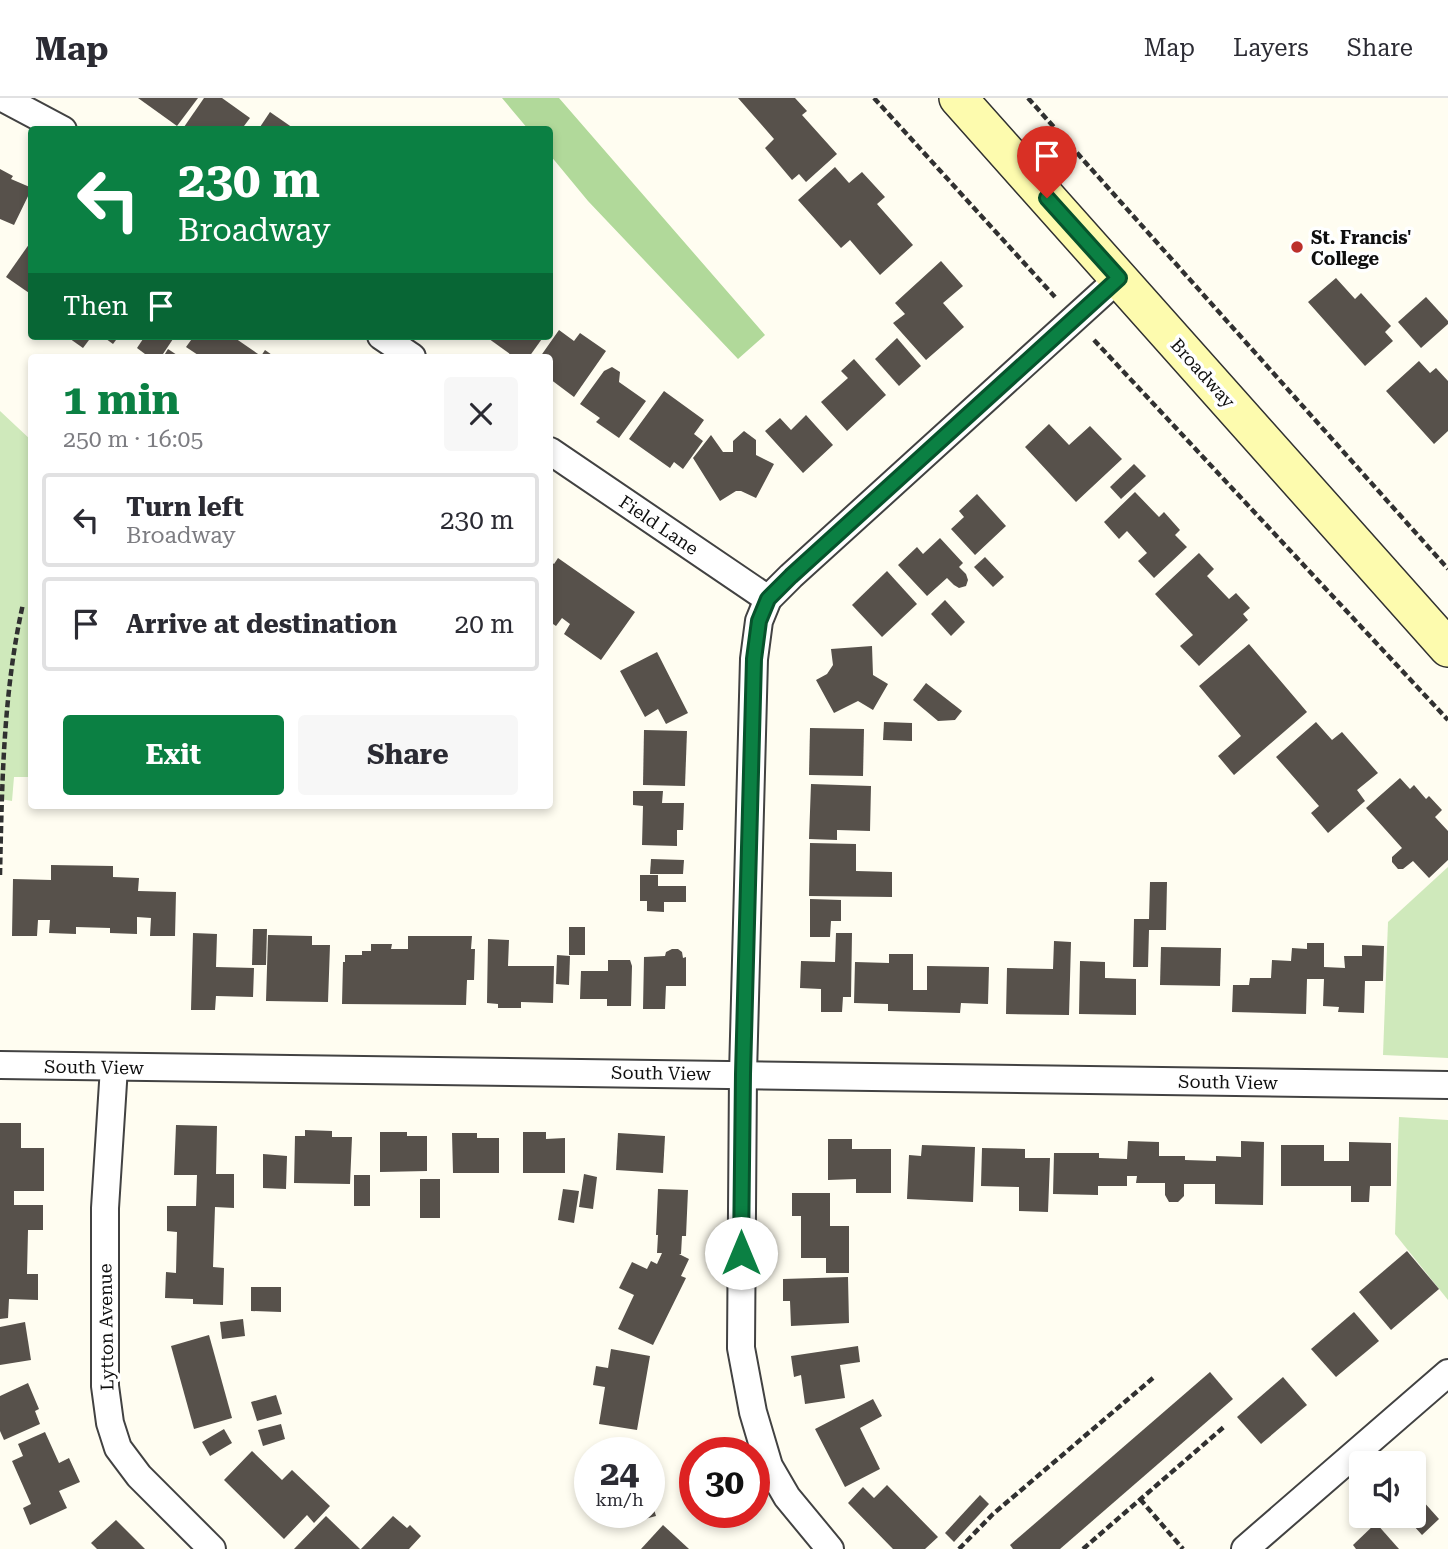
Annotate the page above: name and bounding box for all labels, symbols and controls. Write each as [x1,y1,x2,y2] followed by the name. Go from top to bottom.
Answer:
[35,29,109,68] text: Map
[1144,34,1195,62] text: Map
[1233,34,1309,62] text: Layers
[1347,34,1413,62] text: Share
[1017,126,1077,198] pin
[1028,137,1066,175] icon: arrive
[178,152,320,209] text: 230 m
[63,154,154,245] icon: left
[178,211,331,249] text: Broadway
[1311,227,1412,269] place label: St. Francis' College
[1289,239,1305,255] marker: St. Francis' College
[142,287,180,325] icon: arrive
[63,291,128,321] text: Then
[1166,334,1240,412] street label: Broadway
[63,375,180,424] text: 1 min
[444,377,518,451] button: close
[63,426,203,453] text: 250 m · 16:05
[616,491,702,559] street label: Field Lane
[126,492,244,522] text: Turn left
[67,501,105,539] icon: left
[440,505,514,535] text: 230 m
[126,522,236,549] text: Broadway
[67,605,105,643] icon: arrive
[126,609,397,639] text: Arrive at destination
[455,609,514,639] text: 20 m
[63,715,284,795] button: Exit
[298,715,518,795] button: Share
[44,1056,144,1078] street label: South View
[611,1062,711,1084] street label: South View
[1178,1071,1278,1093] street label: South View
[704,1216,778,1290] position arrow
[94,1263,118,1391] street label: Lytton Avenue
[679,1437,770,1528] speed limit sign: 30
[1349,1451,1426,1528] map controls
[1349,1451,1426,1528] button: sound
[600,1453,639,1494] text: 24
[595,1489,644,1510] text: km/h

